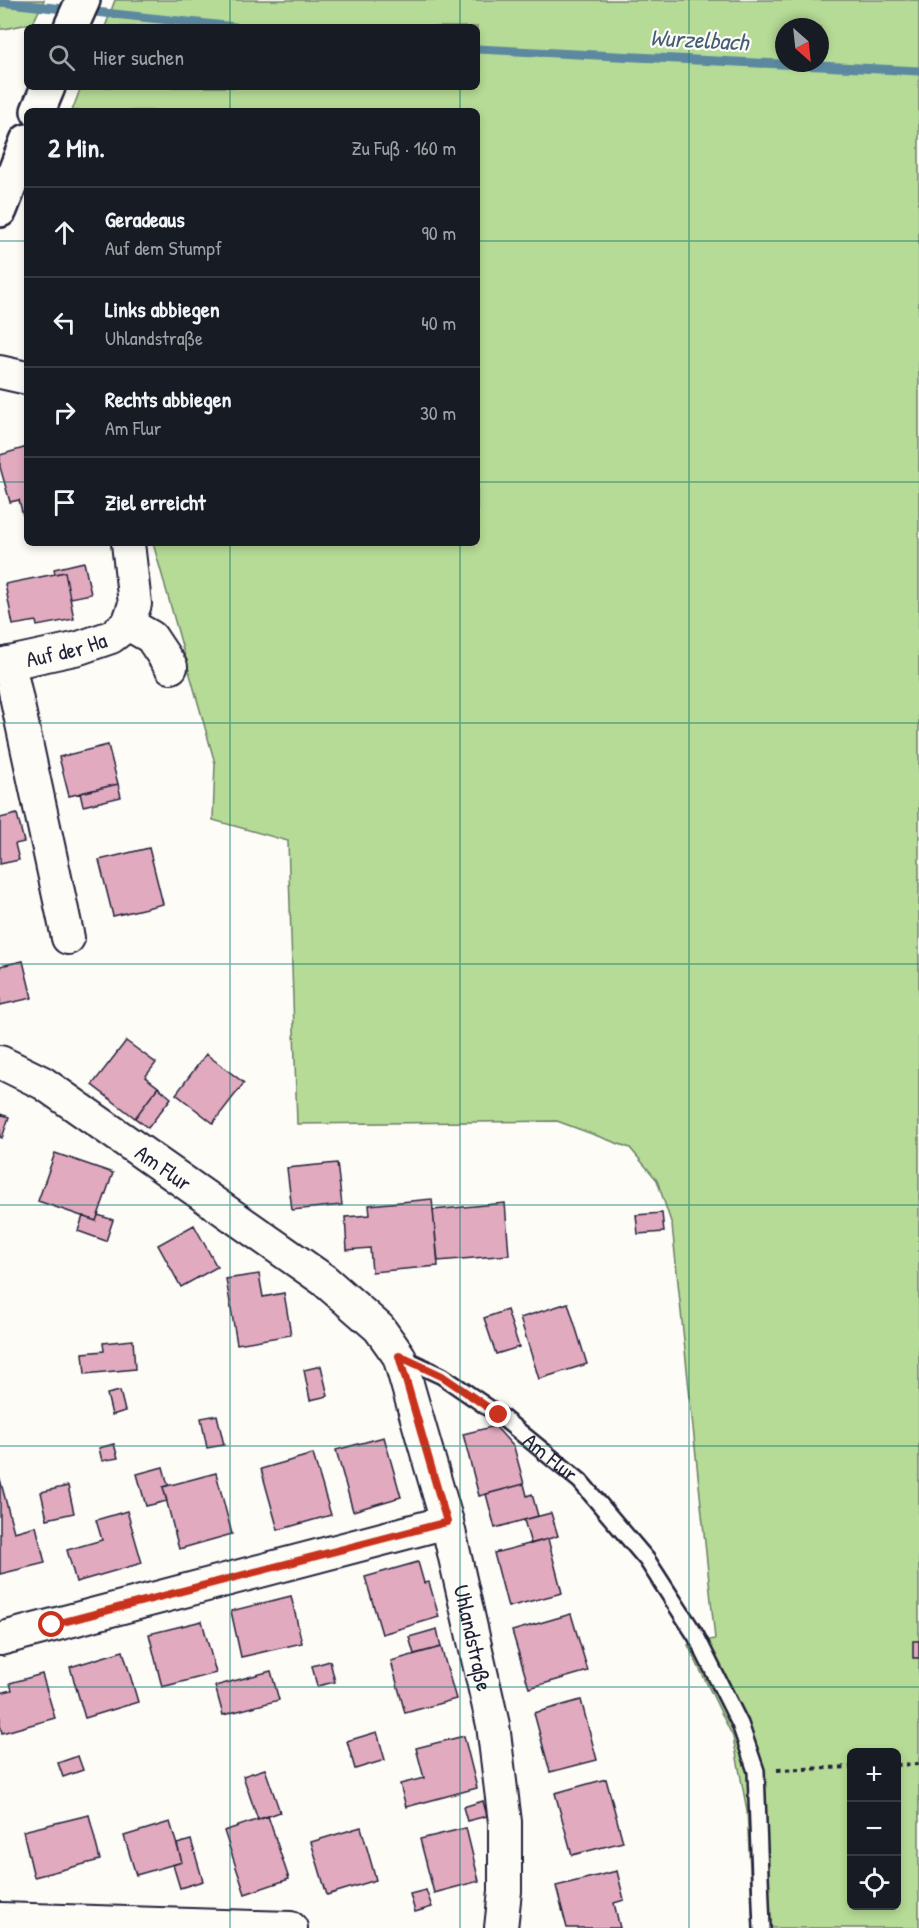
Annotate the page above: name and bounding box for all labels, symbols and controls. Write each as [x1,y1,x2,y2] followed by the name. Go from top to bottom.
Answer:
[775,18,829,72] north arrow
[649,20,751,58] water label: Wurzelbach
[24,24,480,90] search box
[45,41,78,74] icon: search
[93,42,184,72] text: Hier suchen
[48,130,105,165] text: 2 Min.
[352,134,456,161] text: Zu Fuß · 160 m
[105,204,185,234] text: Geradeaus
[48,216,81,249] icon: ahead
[422,219,456,246] text: 90 m
[105,234,222,261] text: Auf dem Stumpf
[105,294,220,324] text: Links abbiegen
[48,306,81,339] icon: left
[421,309,456,336] text: 40 m
[105,324,203,351] text: Uhlandstraße
[105,384,232,414] text: Rechts abbiegen
[48,396,81,429] icon: right
[420,399,456,426] text: 30 m
[105,414,161,441] text: Am Flur
[48,486,81,519] icon: arrive
[105,487,205,517] text: Ziel erreicht
[23,624,111,674] street label: Auf der Ha
[129,1137,198,1198] street label: Am Flur
[485,1401,511,1427] route end
[517,1426,585,1489] street label: Am Flur
[447,1582,500,1694] street label: Uhlandstraße
[38,1611,64,1637] route start
[847,1748,901,1910] map controls
[847,1748,901,1802] button: +
[847,1802,901,1856] button: −
[847,1856,901,1910] button: locate

